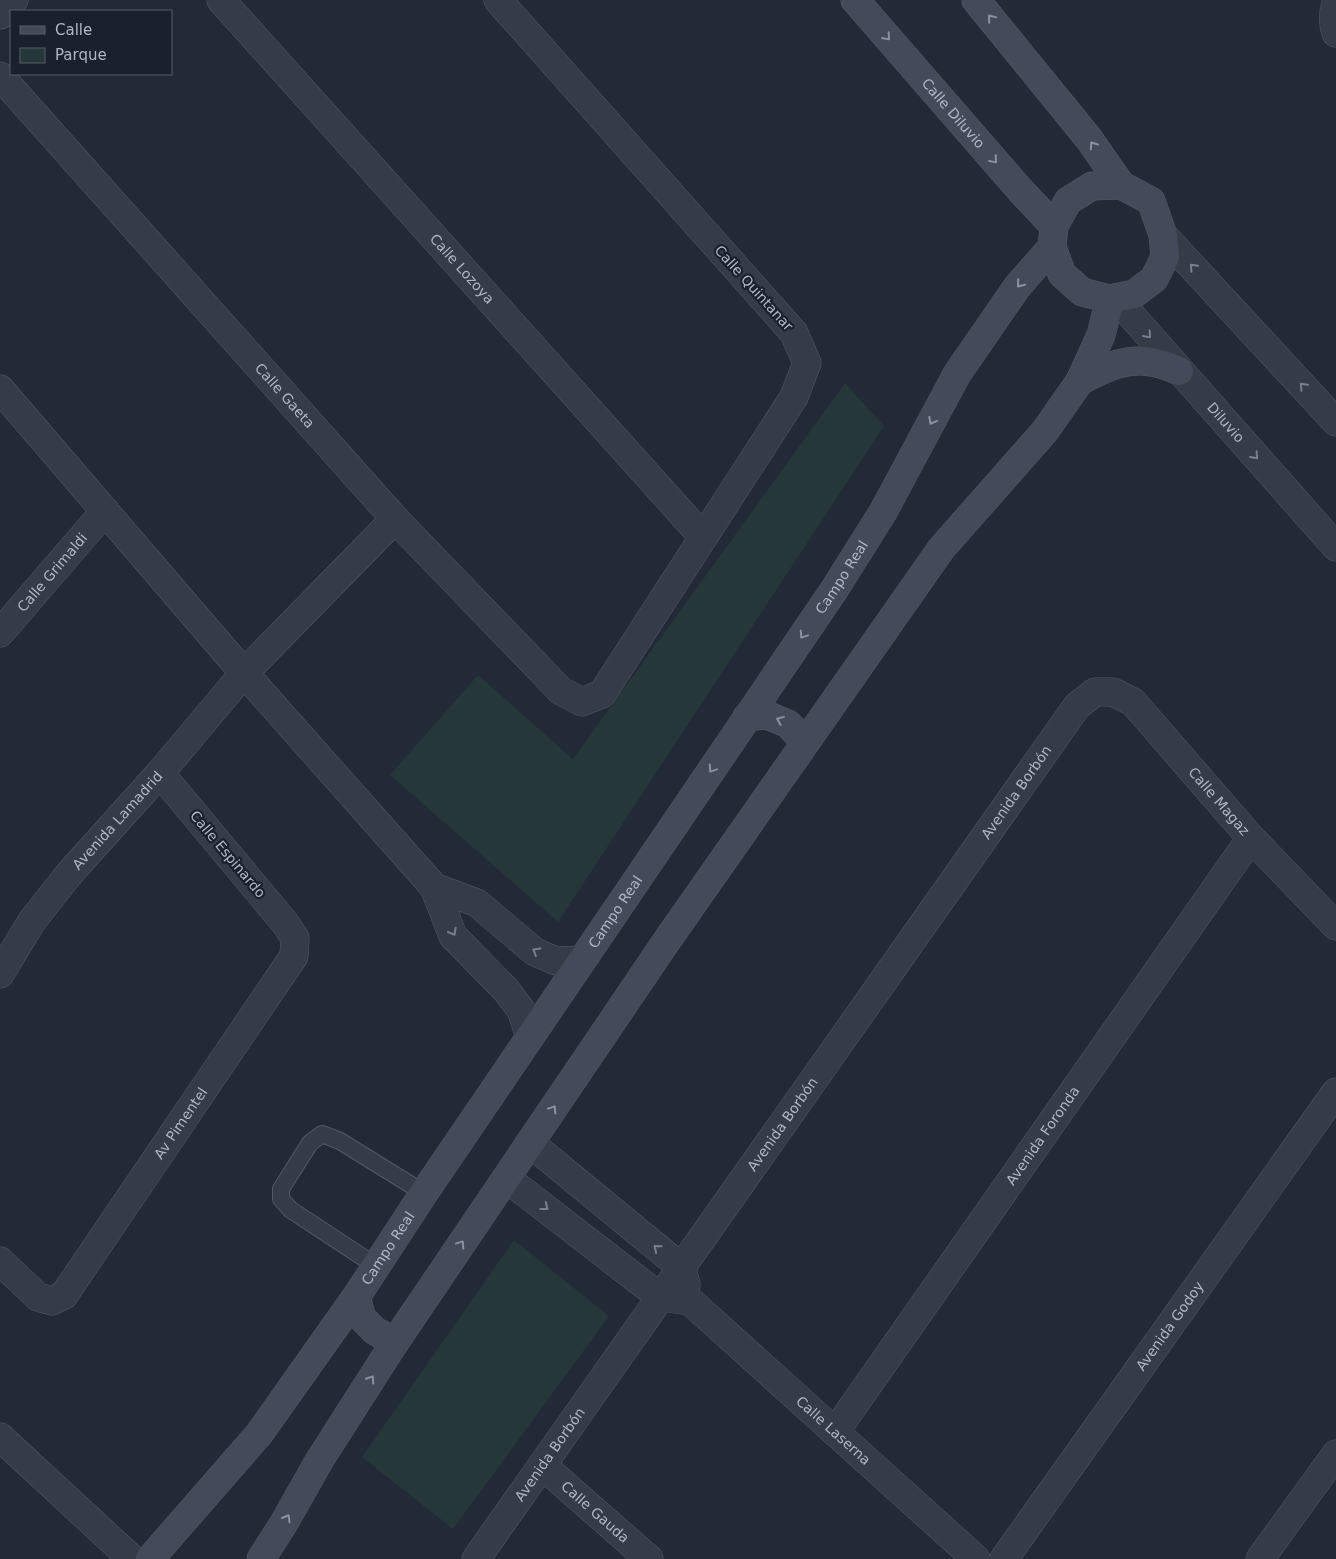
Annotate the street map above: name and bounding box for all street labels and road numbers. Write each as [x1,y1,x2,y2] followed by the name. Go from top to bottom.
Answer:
[919,75,988,151] street label: Calle Diluvio
[427,230,498,307] street label: Calle Lozoya
[712,242,797,334] street label: Calle Quintanar
[252,360,318,431] street label: Calle Gaeta
[1204,399,1248,446] street label: Diluvio
[14,530,90,615] street label: Calle Grimaldi
[812,538,871,617] street label: Campo Real
[978,742,1055,842] street label: Avenida Borbón
[1185,764,1253,838] street label: Calle Magaz
[69,768,166,873] street label: Avenida Lamadrid
[187,807,269,901] street label: Calle Espinardo
[585,873,645,951] street label: Campo Real
[744,1074,821,1174] street label: Avenida Borbón
[1003,1083,1083,1188] street label: Avenida Foronda
[151,1084,210,1162] street label: Av Pimentel
[358,1209,418,1288] street label: Campo Real
[1133,1278,1207,1374] street label: Avenida Godoy
[793,1393,874,1468] street label: Calle Laserna
[511,1405,588,1504] street label: Avenida Borbón
[558,1478,633,1546] street label: Calle Gauda

